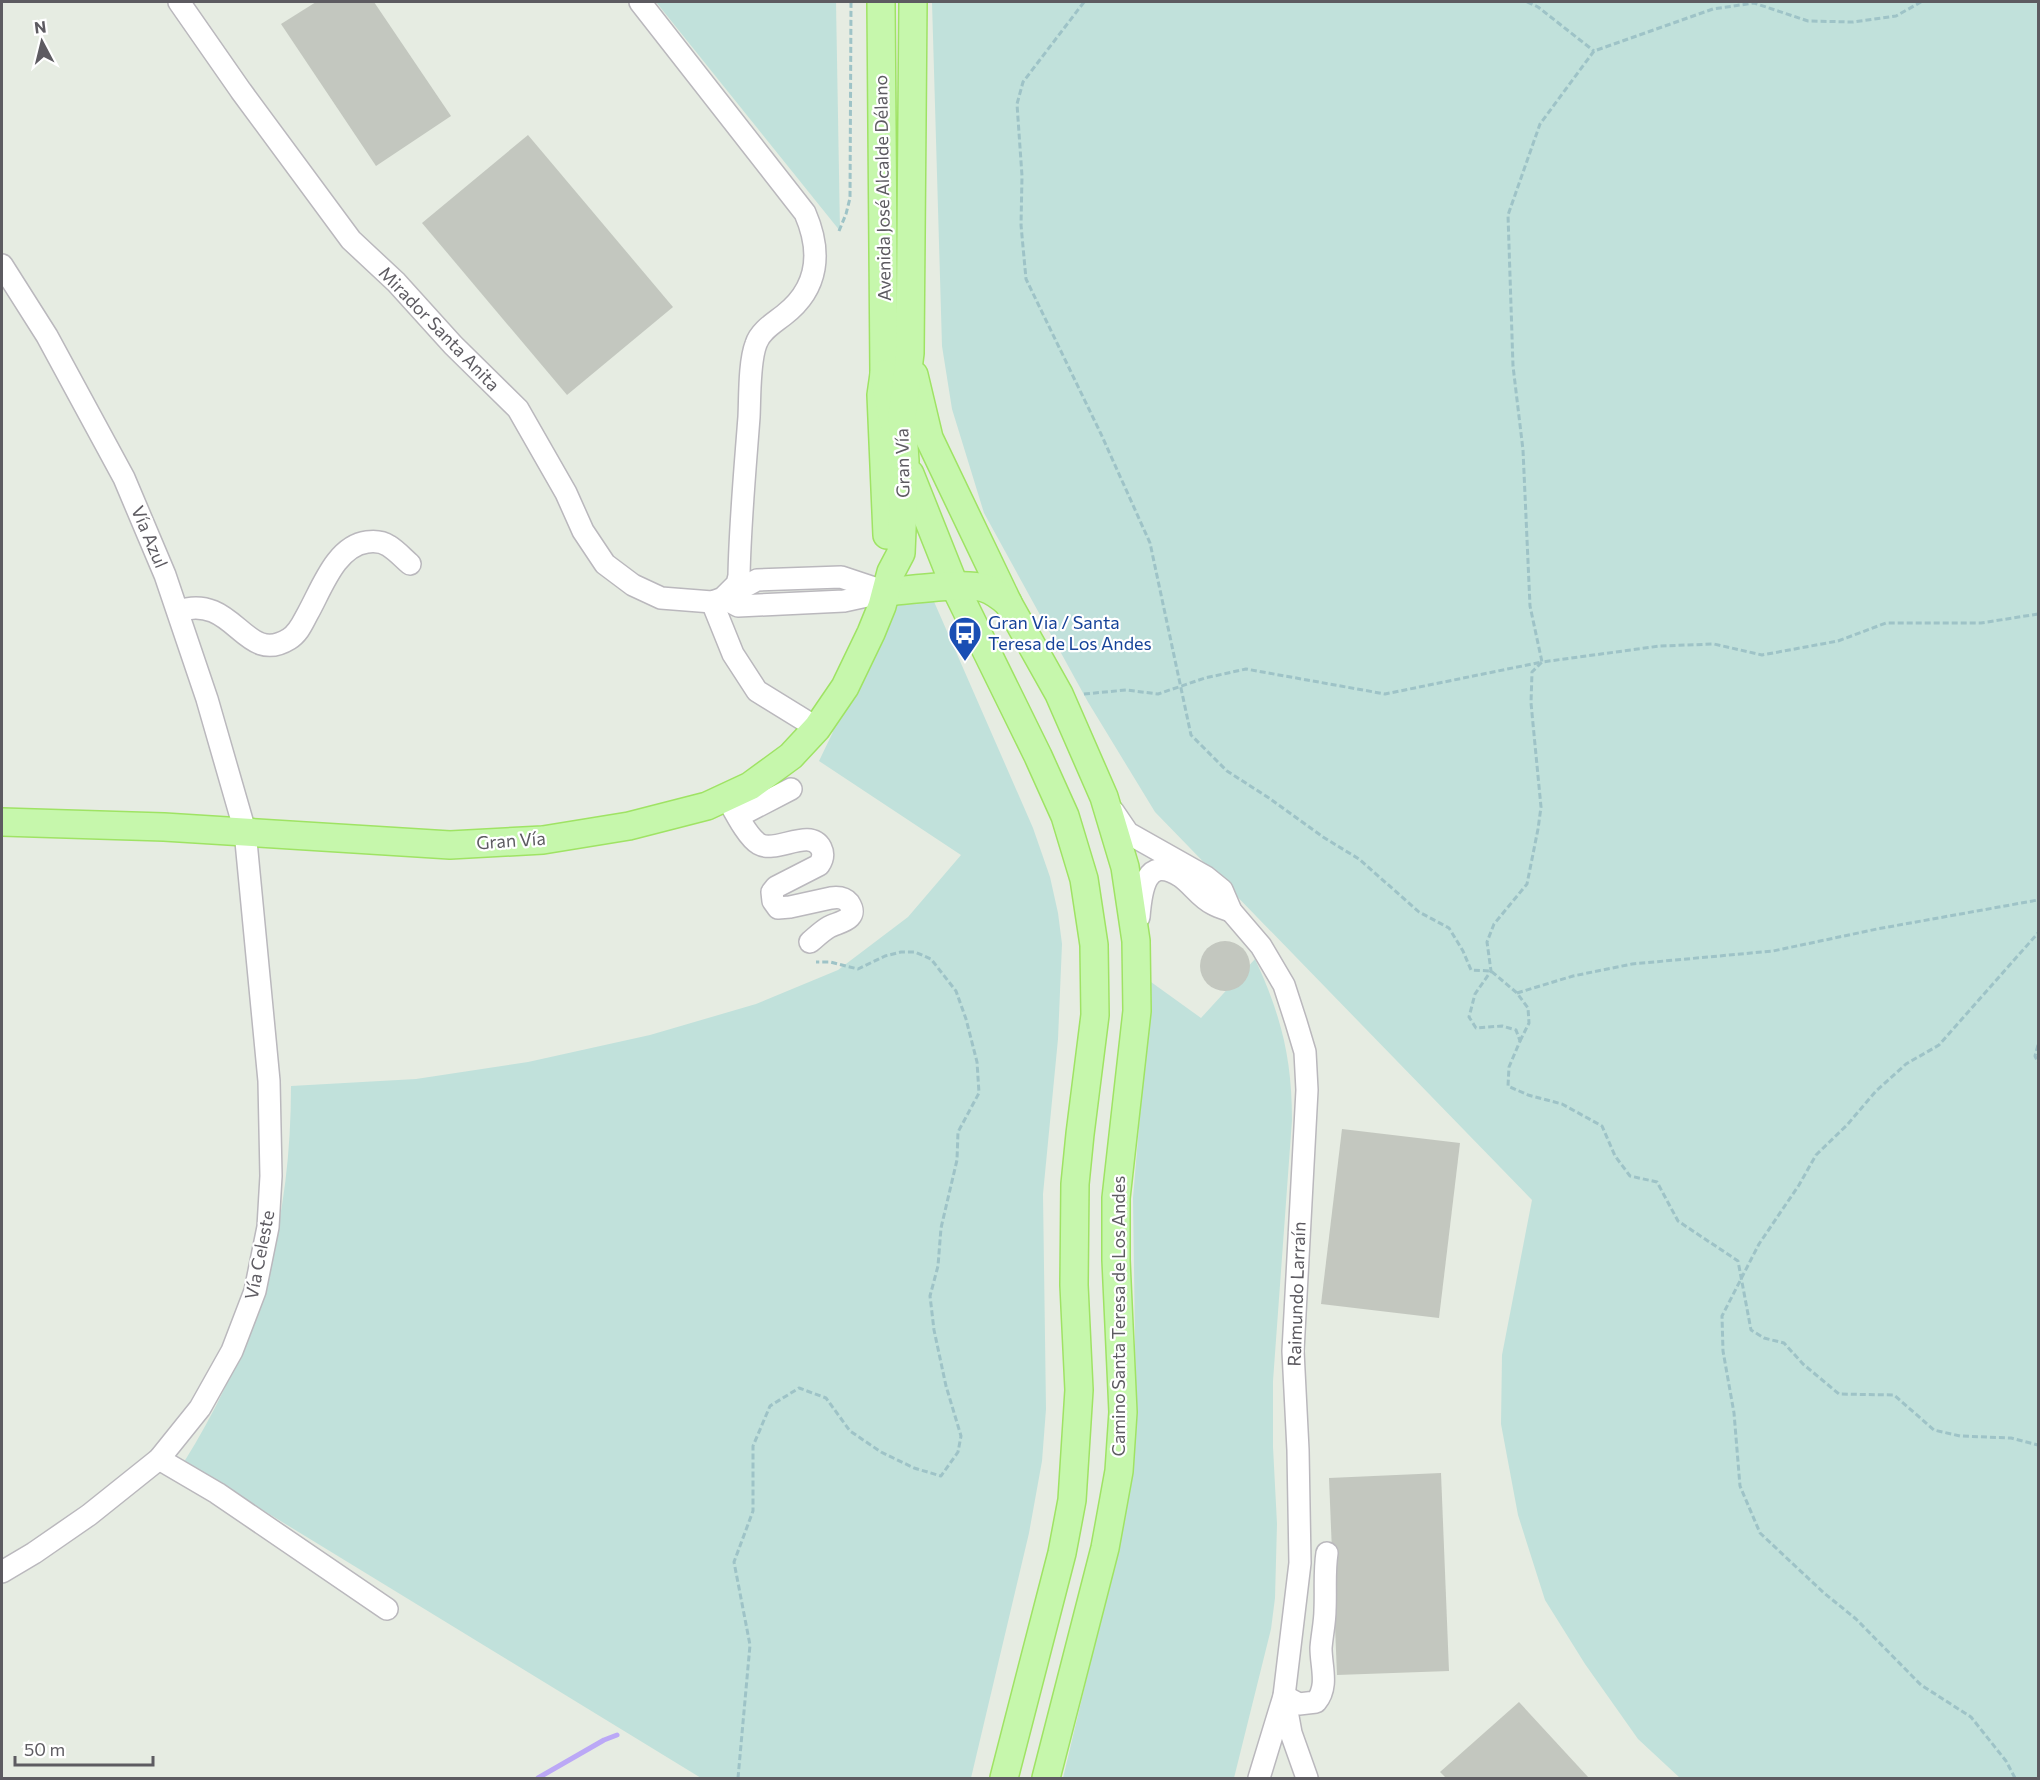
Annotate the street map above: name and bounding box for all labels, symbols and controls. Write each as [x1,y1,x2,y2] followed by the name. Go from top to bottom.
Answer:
[12,12,72,72] north arrow
[33,16,47,37] text: N
[869,75,895,301] street label: Avenida José Alcalde Délano
[375,261,505,395] street label: Mirador Santa Anita
[890,428,914,498] street label: Gran Vía
[127,502,173,571] street label: Vía Azul
[988,611,1152,654] place label: Gran Via / Santa Teresa de Los Andes
[947,615,983,662] bus stop icon: Gran Via / Santa Teresa de Los Andes
[475,827,546,853] street label: Gran Vía
[1107,1176,1129,1456] street label: Camino Santa Teresa de Los Andes
[240,1208,278,1301] street label: Vía Celeste
[1282,1221,1310,1367] street label: Raimundo Larraín
[15,1729,153,1767] scale bar
[24,1738,65,1760] text: 50 m

